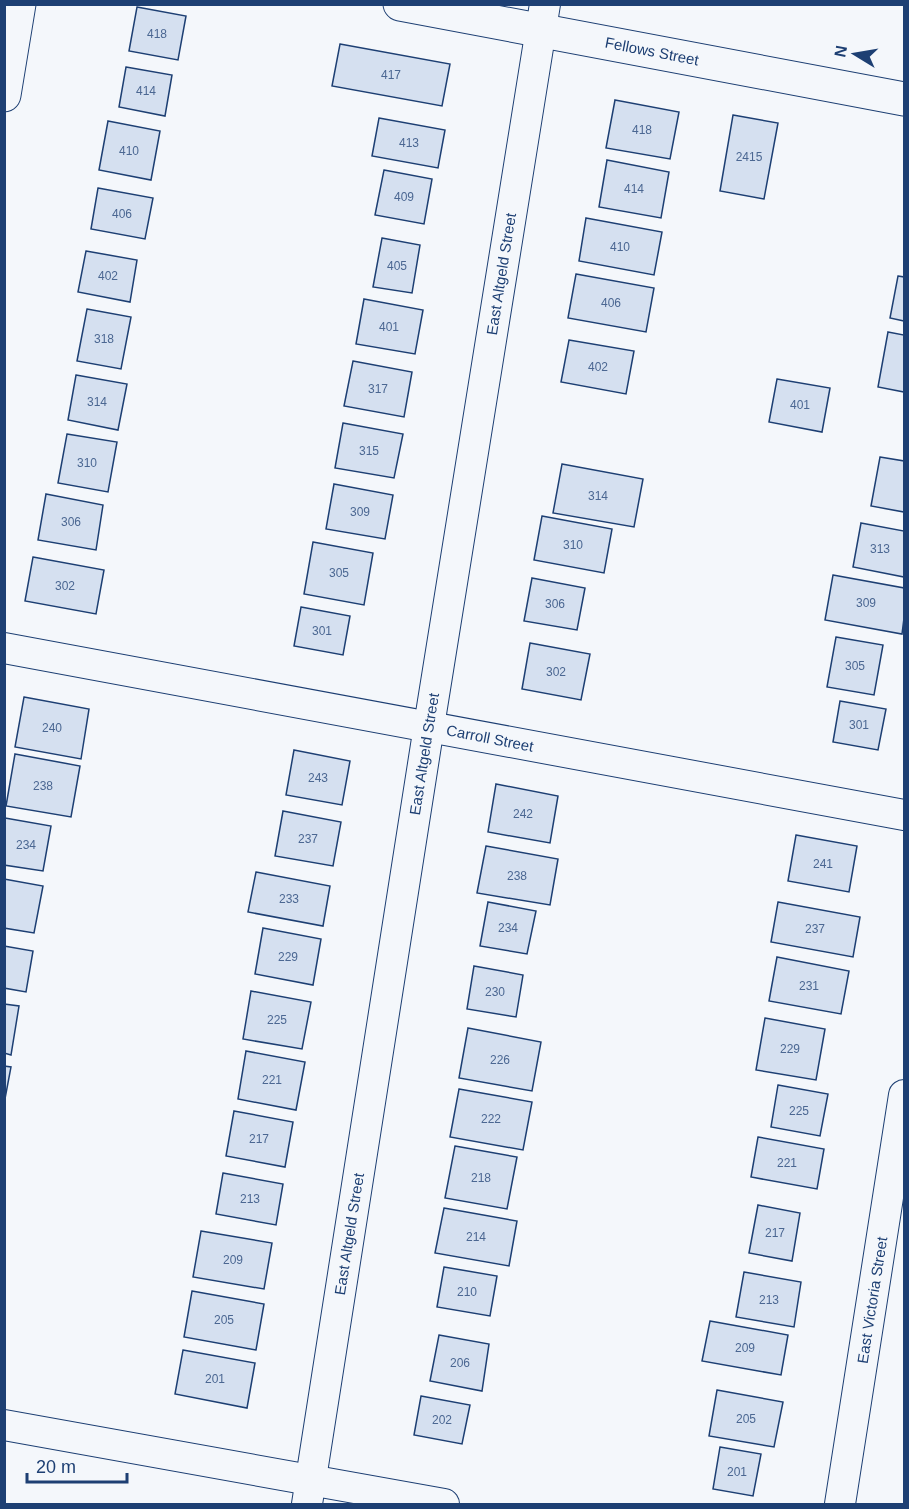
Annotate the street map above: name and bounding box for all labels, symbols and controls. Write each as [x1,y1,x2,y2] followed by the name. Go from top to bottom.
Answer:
[825,24,885,84] north arrow
[147,27,167,41] house number: 418
[604,34,701,69] street label: Fellows Street
[831,44,850,59] text: N
[381,68,401,82] house number: 417
[136,84,156,98] house number: 414
[632,123,652,137] house number: 418
[399,136,419,150] house number: 413
[119,144,139,158] house number: 410
[736,150,763,164] house number: 2415
[624,182,644,196] house number: 414
[394,190,414,204] house number: 409
[112,207,132,221] house number: 406
[483,211,519,336] street label: East Altgeld Street
[610,240,630,254] house number: 410
[387,259,407,273] house number: 405
[98,269,118,283] house number: 402
[601,296,621,310] house number: 406
[379,320,399,334] house number: 401
[94,332,114,346] house number: 318
[588,360,608,374] house number: 402
[368,382,388,396] house number: 317
[87,395,107,409] house number: 314
[790,398,810,412] house number: 401
[359,444,379,458] house number: 315
[77,456,97,470] house number: 310
[588,489,608,503] house number: 314
[350,505,370,519] house number: 309
[61,515,81,529] house number: 306
[563,538,583,552] house number: 310
[870,542,890,556] house number: 313
[329,566,349,580] house number: 305
[55,579,75,593] house number: 302
[856,596,876,610] house number: 309
[545,597,565,611] house number: 306
[312,624,332,638] house number: 301
[845,659,865,673] house number: 305
[546,665,566,679] house number: 302
[406,691,442,816] street label: East Altgeld Street
[849,718,869,732] house number: 301
[42,721,62,735] house number: 240
[445,721,536,755] street label: Carroll Street
[308,771,328,785] house number: 243
[33,779,53,793] house number: 238
[513,807,533,821] house number: 242
[298,832,318,846] house number: 237
[16,838,36,852] house number: 234
[813,857,833,871] house number: 241
[507,869,527,883] house number: 238
[279,892,299,906] house number: 233
[498,921,518,935] house number: 234
[805,922,825,936] house number: 237
[278,950,298,964] house number: 229
[799,979,819,993] house number: 231
[485,985,505,999] house number: 230
[267,1013,287,1027] house number: 225
[780,1042,800,1056] house number: 229
[490,1053,510,1067] house number: 226
[262,1073,282,1087] house number: 221
[789,1104,809,1118] house number: 225
[481,1112,501,1126] house number: 222
[249,1132,269,1146] house number: 217
[777,1156,797,1170] house number: 221
[331,1171,367,1296] street label: East Altgeld Street
[471,1171,491,1185] house number: 218
[240,1192,260,1206] house number: 213
[765,1226,785,1240] house number: 217
[466,1230,486,1244] house number: 214
[854,1235,891,1365] street label: East Victoria Street
[223,1253,243,1267] house number: 209
[457,1285,477,1299] house number: 210
[759,1293,779,1307] house number: 213
[214,1313,234,1327] house number: 205
[735,1341,755,1355] house number: 209
[450,1356,470,1370] house number: 206
[205,1372,225,1386] house number: 201
[736,1412,756,1426] house number: 205
[432,1413,452,1427] house number: 202
[27,1446,128,1484] scale bar
[36,1457,76,1477] text: 20 m
[727,1465,747,1479] house number: 201

